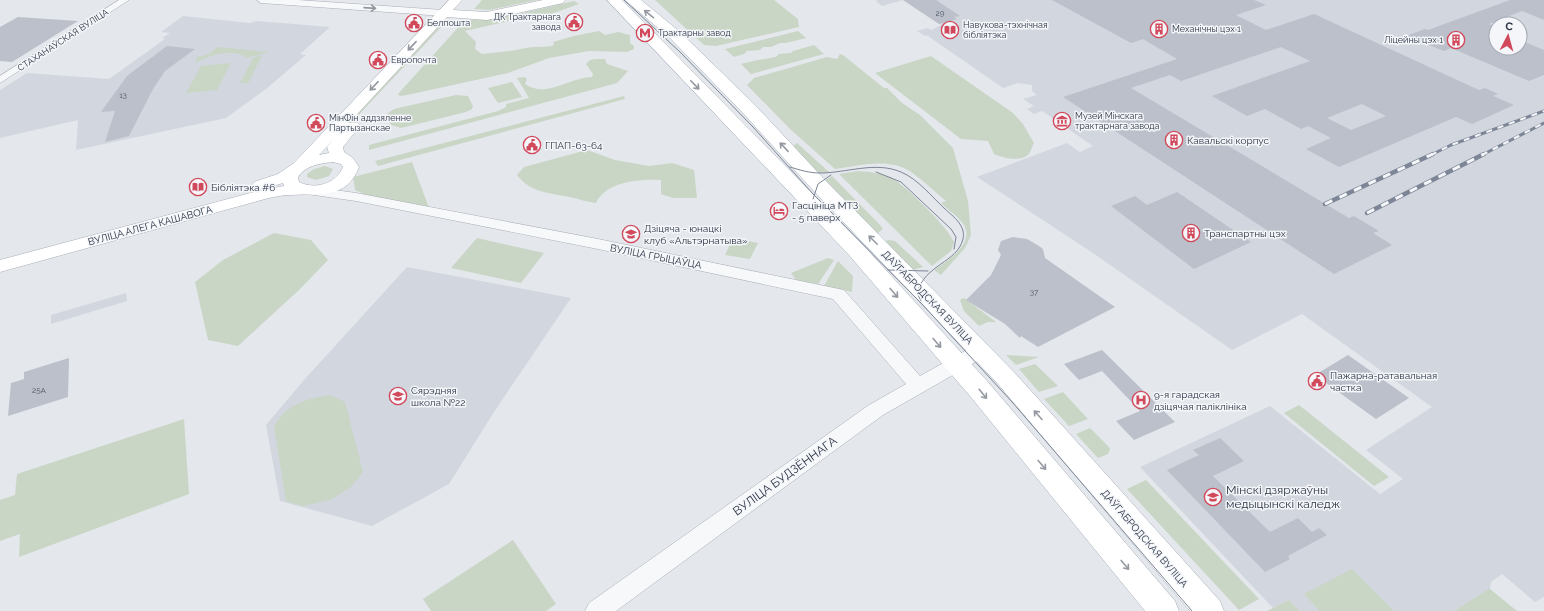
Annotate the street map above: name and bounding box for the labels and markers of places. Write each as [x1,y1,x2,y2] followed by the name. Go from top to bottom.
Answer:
[493,12,561,32] place label: ДК Трактарнага завода
[564,12,584,32] public building icon: ДК Трактарнага завода
[404,13,424,33] public building icon: Белпошта
[427,18,470,28] place label: Белпошта
[1149,19,1169,39] building icon: Механічны цэх 1
[940,20,960,40] library icon: Навукова-тэхнічная бібліятэка
[963,20,1048,40] place label: Навукова-тэхнічная бібліятэка
[635,23,655,43] metro station icon: Трактарны завод
[1172,24,1241,34] place label: Механічны цэх 1
[658,28,731,38] place label: Трактарны завод
[1446,30,1466,50] building icon: Ліцейны цэх 1
[1384,35,1443,45] place label: Ліцейны цэх 1
[368,50,388,70] public building icon: Европочта
[391,55,437,65] place label: Европочта
[1052,111,1072,131] museum icon: Музей Мінскага трактарнага завода
[1075,111,1160,131] place label: Музей Мінскага трактарнага завода
[306,113,326,133] public building icon: МінФін аддзяленне Партызанскае
[329,113,412,133] place label: МінФін аддзяленне Партызанскае
[1164,130,1184,150] building icon: Кавальскі корпус
[522,135,542,155] public building icon: ГПАП-63-64
[1187,135,1270,146] place label: Кавальскі корпус
[545,140,603,151] place label: ГПАП-63-64
[188,177,208,197] library icon: Бібліятэка #6
[211,182,275,193] place label: Бібліятэка #6
[792,200,859,223] place label: Гасцініца МТЗ - 5 паверх
[769,201,789,221] hotel icon: Гасцініца МТЗ - 5 паверх
[644,223,748,246] place label: Дзіцяча - юнацкі клуб «Альтэрнатыва»
[1181,223,1201,243] building icon: Транспартны цэх
[621,224,641,244] school or university icon: Дзіцяча - юнацкі клуб «Альтэрнатыва»
[1204,228,1286,239] place label: Транспартны цэх
[1330,370,1437,393] place label: Пажарна-ратавальная частка
[1307,371,1327,391] public building icon: Пажарна-ратавальная частка
[411,385,465,408] place label: Сярэдняя школа №22
[388,386,408,406] school or university icon: Сярэдняя школа №22
[1154,389,1247,412] place label: 9-я гарадская дзіцячая паліклініка
[1131,390,1151,410] hospital icon: 9-я гарадская дзіцячая паліклініка
[1226,483,1341,511] place label: Мінскі дзяржаўны медыцынскі каледж
[1203,487,1223,507] school or university icon: Мінскі дзяржаўны медыцынскі каледж

